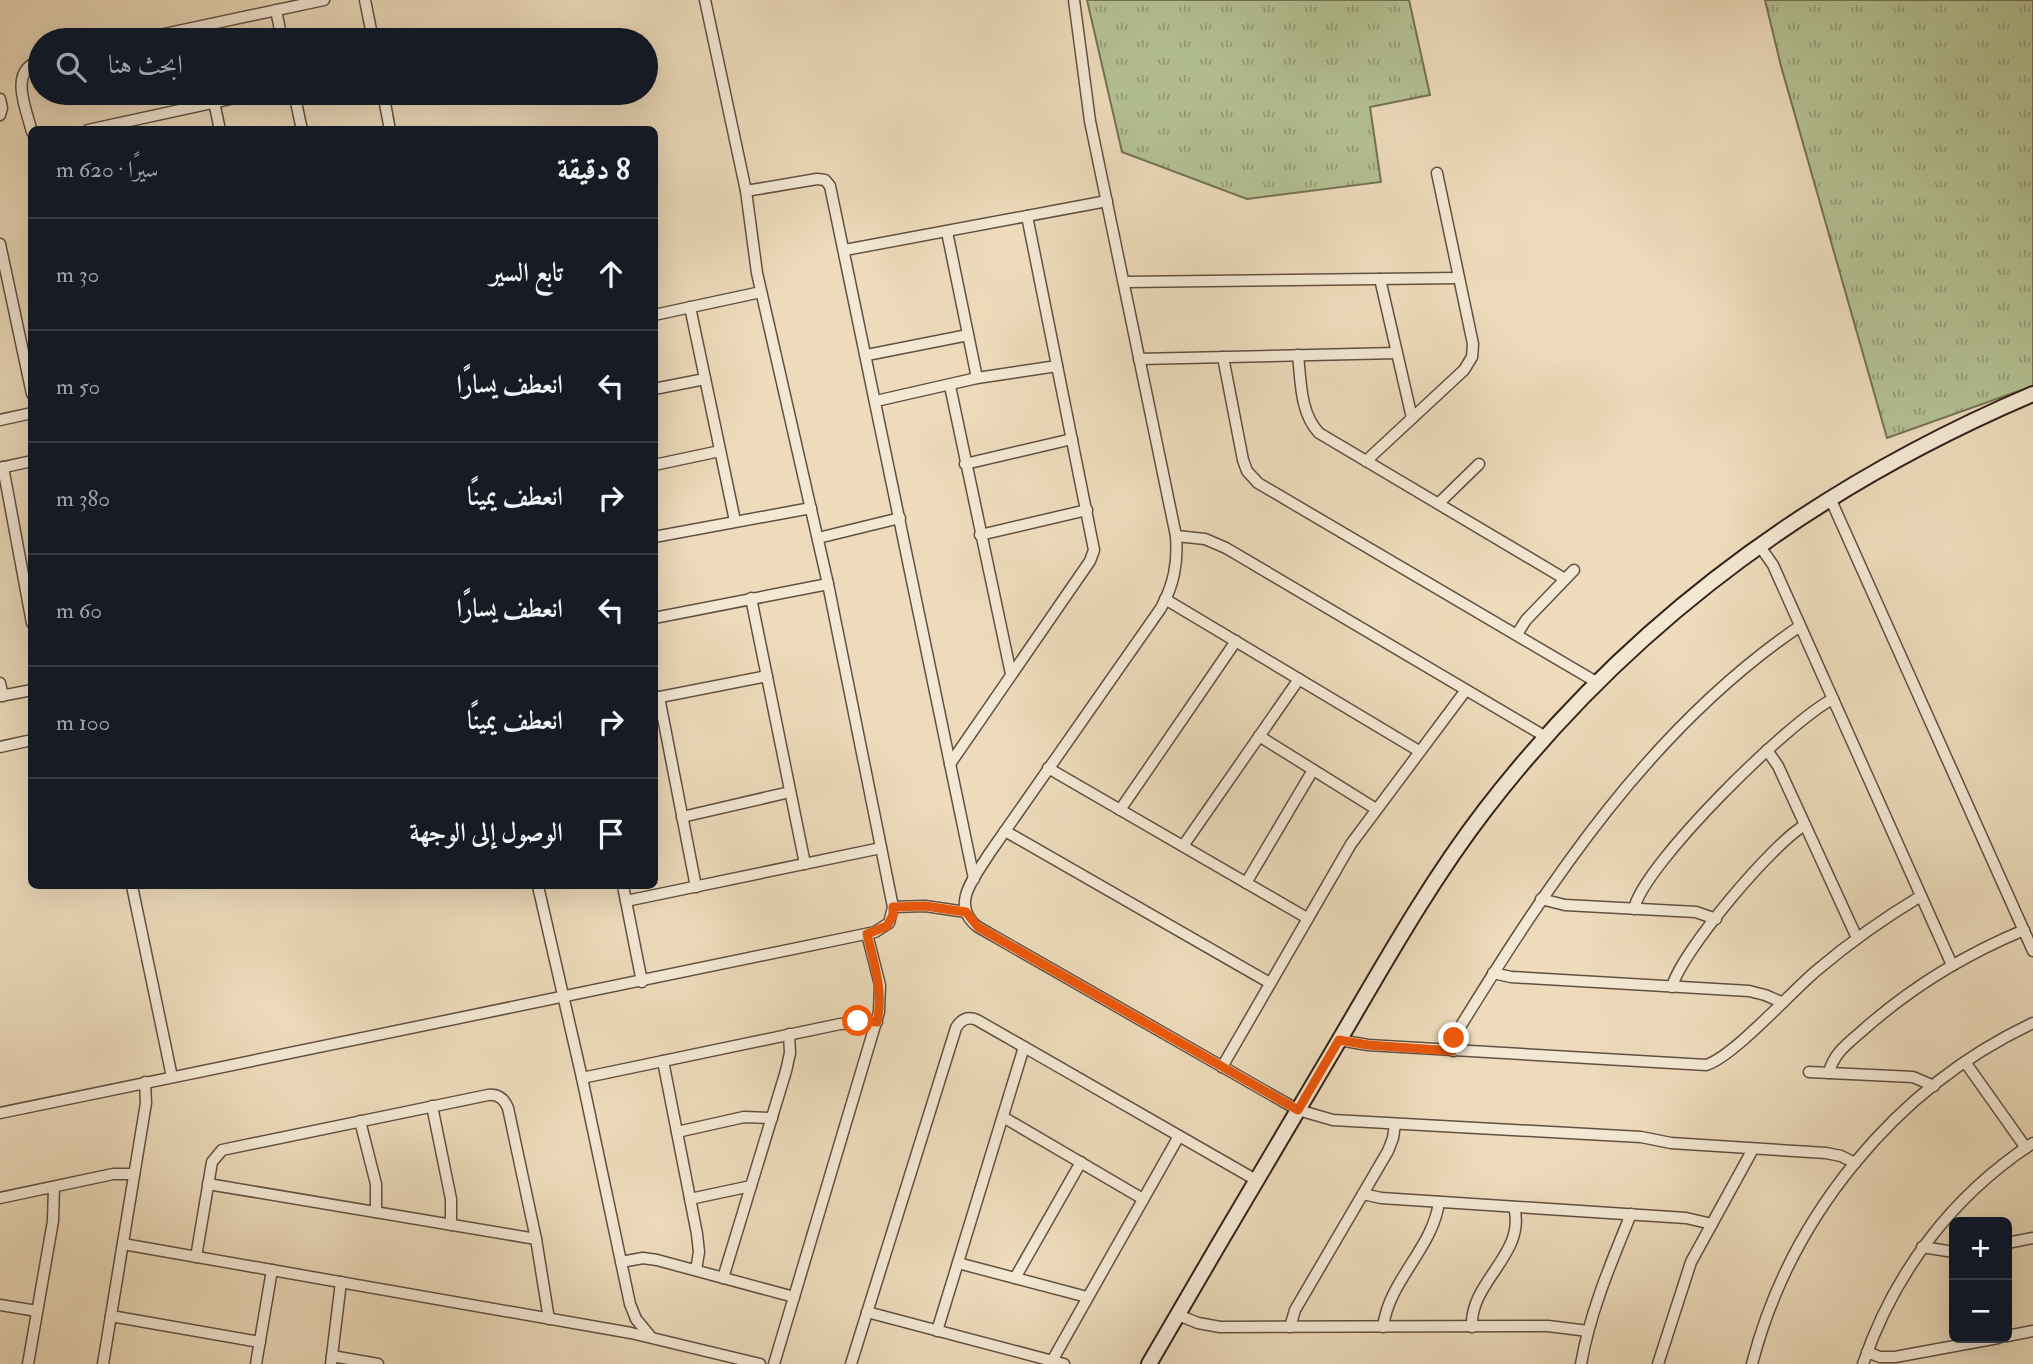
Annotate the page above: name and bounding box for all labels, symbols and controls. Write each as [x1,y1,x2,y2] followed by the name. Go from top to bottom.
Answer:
[28,28,658,105] search box
[52,48,90,86] icon: search
[108,49,183,81] text: ابحث هنا
[557,151,630,188] text: 8 دقيقة
[56,155,159,184] text: سيرًا · 620 m
[592,255,630,293] icon: ahead
[490,257,563,289] text: تابع السير
[56,260,99,289] text: 30 m
[592,367,630,405] icon: left
[457,369,563,401] text: انعطف يسارًا
[56,372,100,401] text: 50 m
[592,479,630,517] icon: right
[467,481,563,513] text: انعطف يمينًا
[56,484,110,513] text: 380 m
[592,591,630,629] icon: left
[457,593,563,625] text: انعطف يسارًا
[56,596,102,625] text: 60 m
[592,703,630,741] icon: right
[467,705,563,737] text: انعطف يمينًا
[56,708,110,737] text: 100 m
[592,815,630,853] icon: arrive
[410,817,563,849] text: الوصول إلى الوجهة
[842,1005,873,1036] route start
[1438,1022,1469,1053] route end
[1949,1217,2012,1343] map controls
[1949,1217,2012,1280] button: +
[1949,1280,2012,1343] button: −

